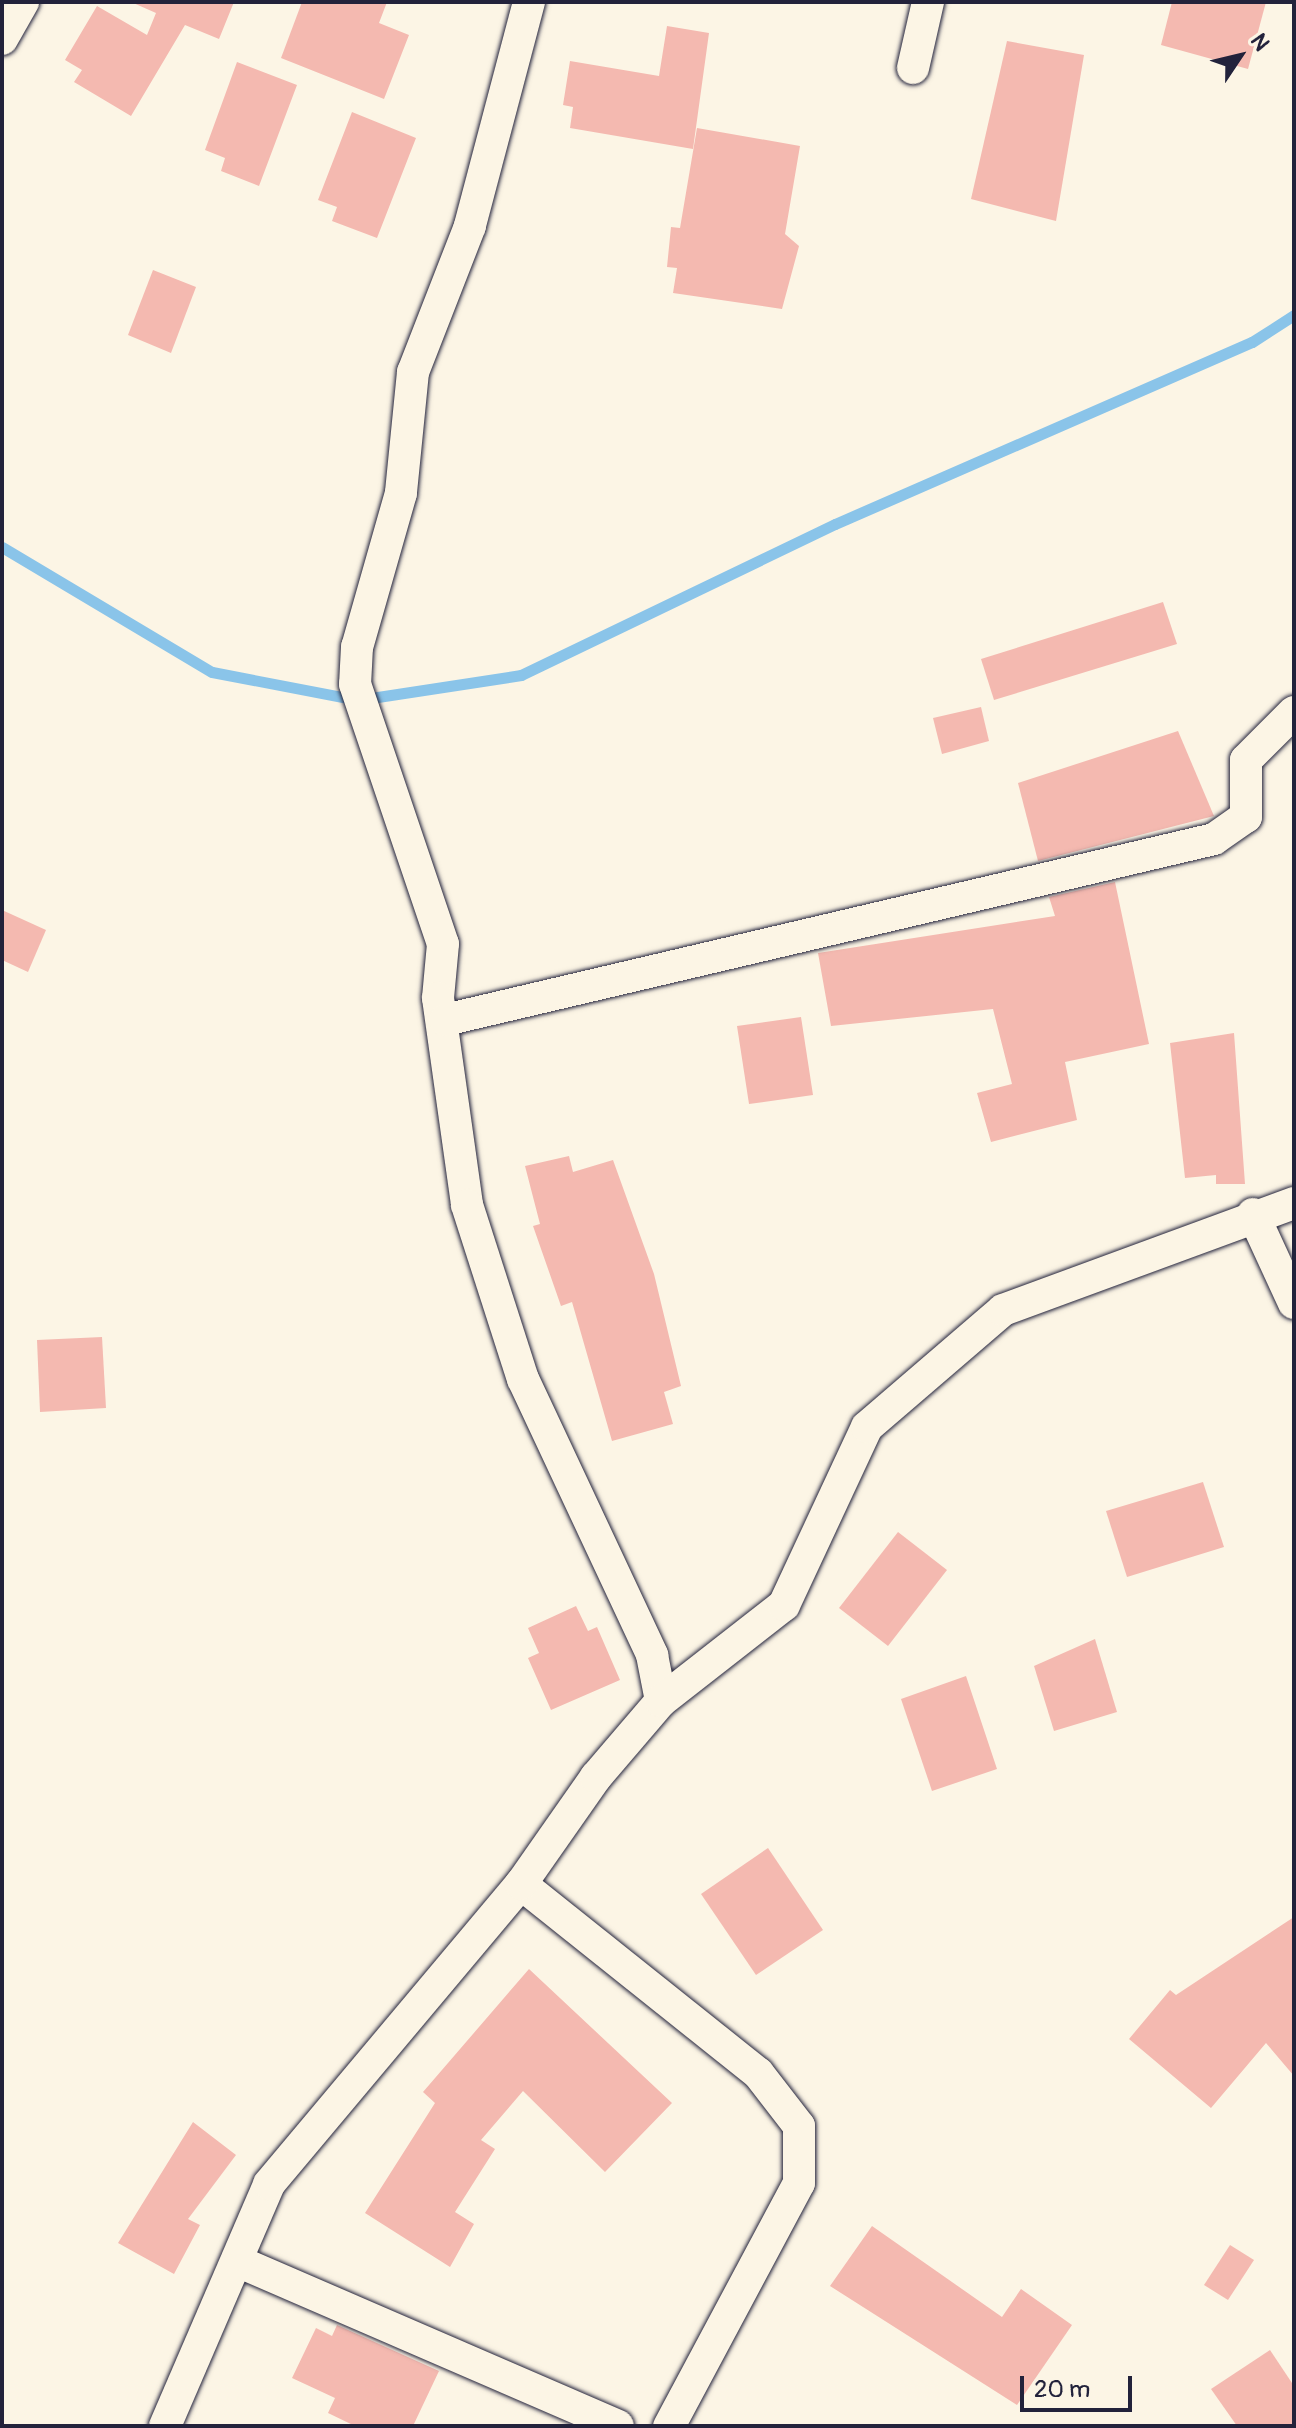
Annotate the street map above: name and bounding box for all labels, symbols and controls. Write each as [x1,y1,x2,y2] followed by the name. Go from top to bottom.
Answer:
[1200,16,1280,96] north arrow
[1244,28,1275,56] text: N
[1024,2360,1136,2410] scale bar
[1034,2375,1090,2404] text: 20 m

